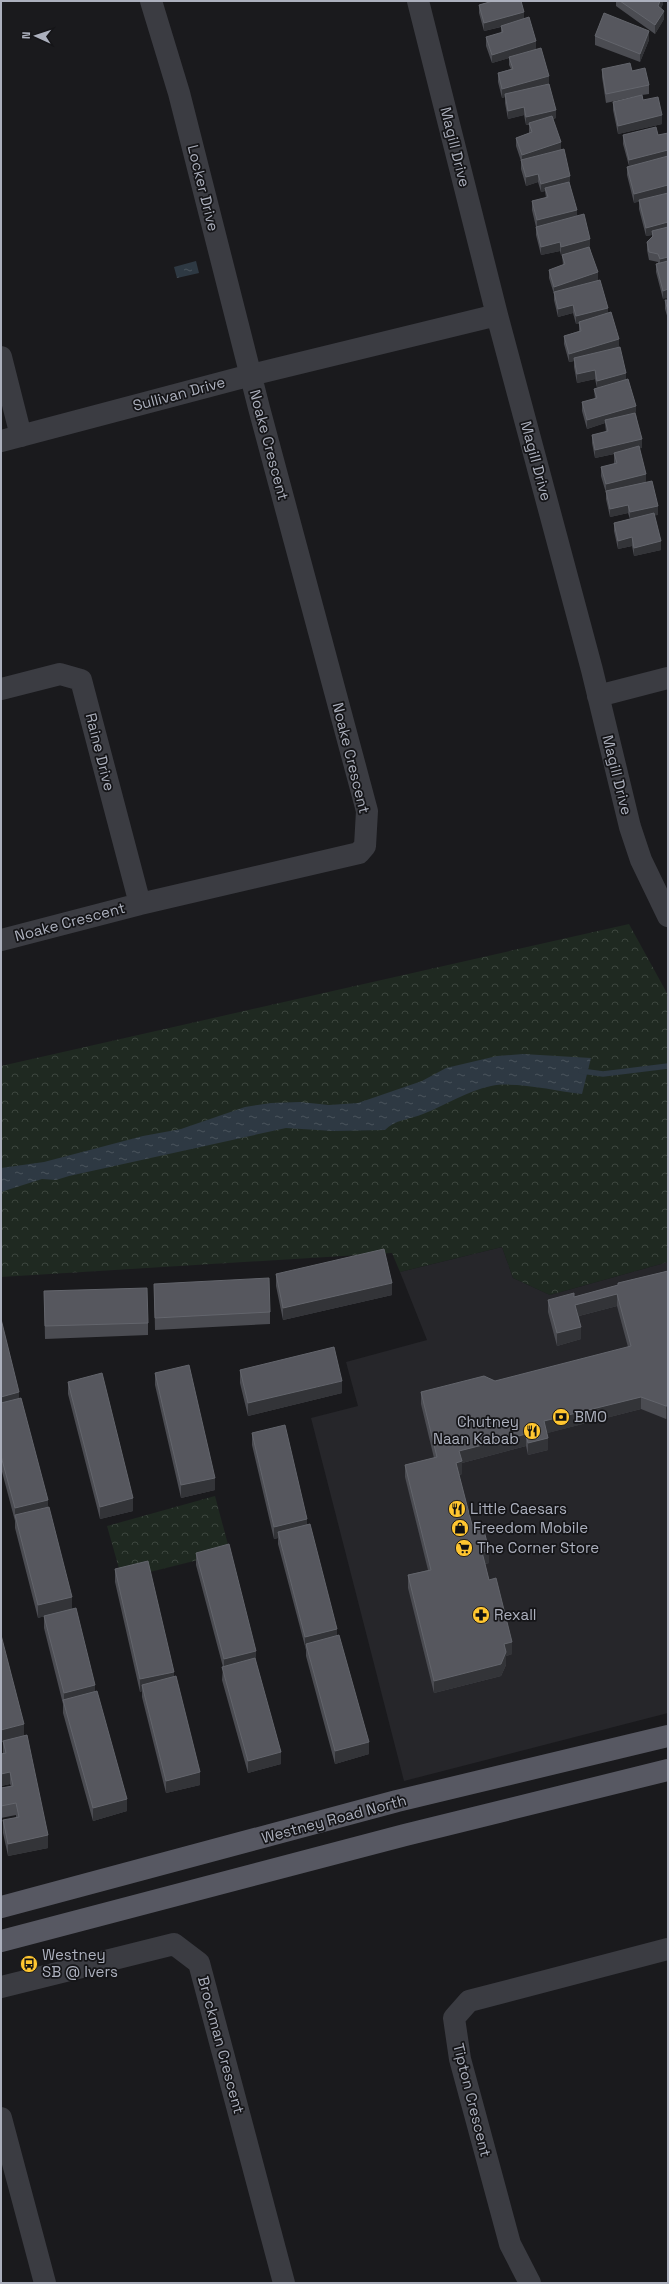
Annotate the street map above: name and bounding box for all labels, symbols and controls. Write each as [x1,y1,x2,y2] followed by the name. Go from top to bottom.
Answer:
[16,16,56,56] north arrow
[19,31,33,40] text: N
[436,105,475,189] street label: Magill Drive
[184,143,223,233] street label: Locker Drive
[131,372,227,415] street label: Sullivan Drive
[246,387,293,502] street label: Noake Crescent
[517,419,556,503] street label: Magill Drive
[329,700,374,815] street label: Noake Crescent
[82,711,119,793] street label: Raine Drive
[598,733,637,817] street label: Magill Drive
[12,898,127,945] street label: Noake Crescent
[551,1407,571,1427] bank icon: BMO
[574,1407,607,1426] place label: BMO
[433,1412,519,1448] place label: Chutney Naan Kabab
[522,1421,542,1441] restaurant icon: Chutney Naan Kabab
[447,1499,467,1519] restaurant icon: Little Caesars
[470,1499,567,1518] place label: Little Caesars
[450,1518,470,1538] shop icon: Freedom Mobile
[473,1518,588,1537] place label: Freedom Mobile
[454,1538,474,1558] supermarket icon: The Corner Store
[477,1538,599,1557] place label: The Corner Store
[471,1605,491,1625] pharmacy icon: Rexall
[494,1605,537,1624] place label: Rexall
[259,1790,408,1847] street label: Westney Road North
[42,1945,118,1981] place label: Westney SB @ Ivers
[19,1954,39,1974] bus stop icon: Westney SB @ Ivers
[194,1974,249,2116] street label: Brockman Crescent
[449,2041,496,2159] street label: Tipton Crescent

